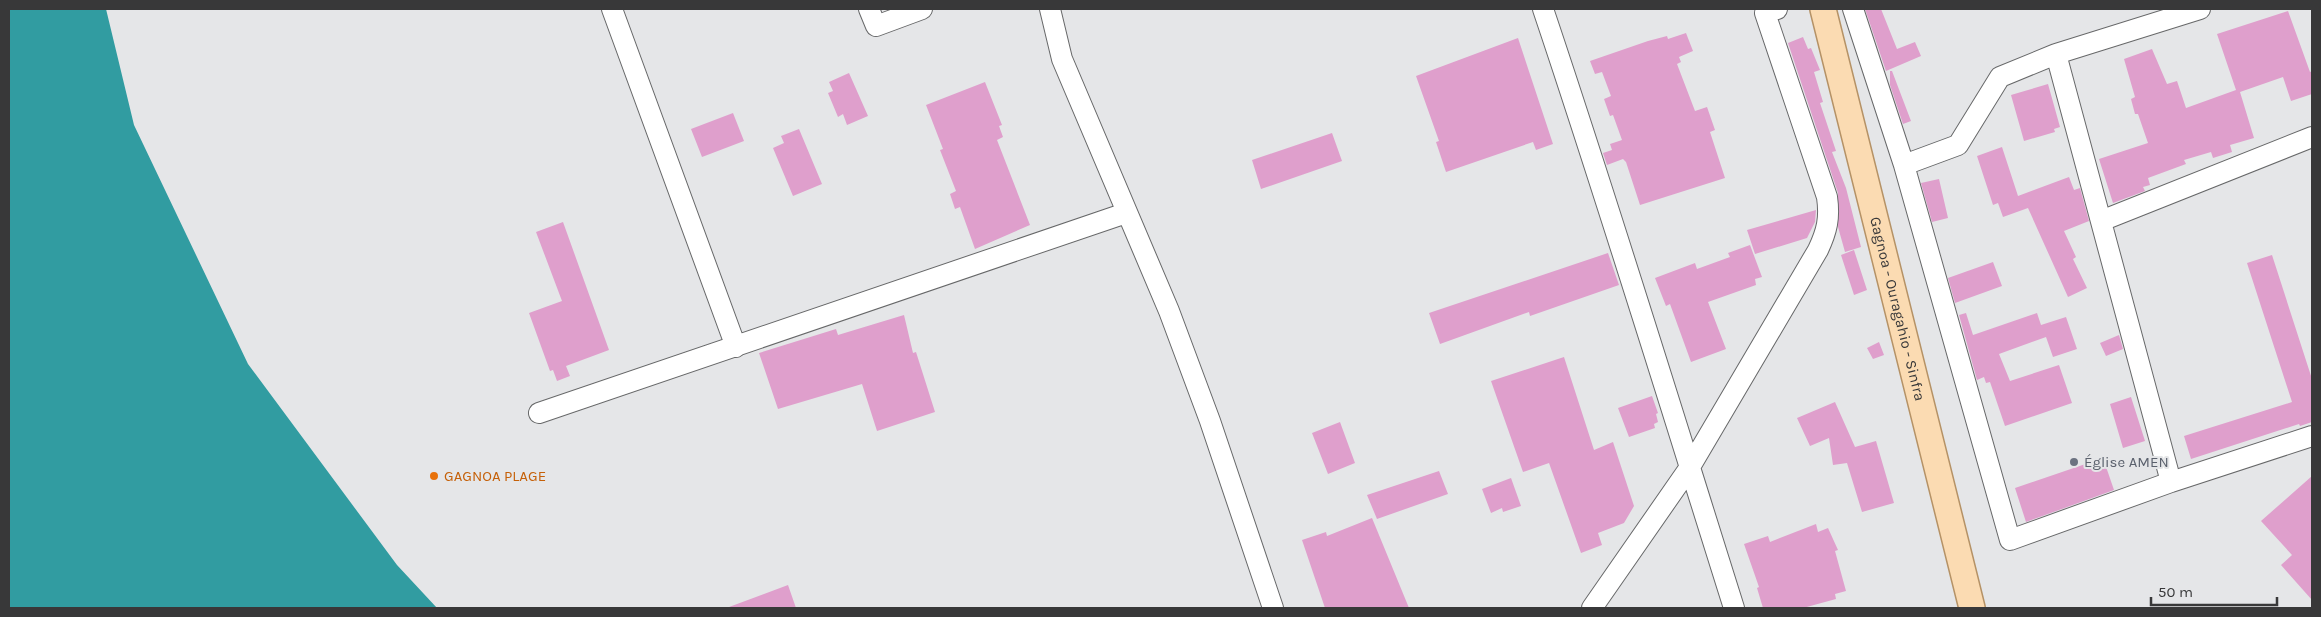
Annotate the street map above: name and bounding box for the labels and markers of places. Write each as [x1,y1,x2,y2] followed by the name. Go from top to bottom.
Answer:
[2084,453,2169,471] place label: Église AMEN
[2068,456,2080,468] marker: Église AMEN
[444,467,546,485] place label: GAGNOA PLAGE
[428,470,440,482] marker: GAGNOA PLAGE

